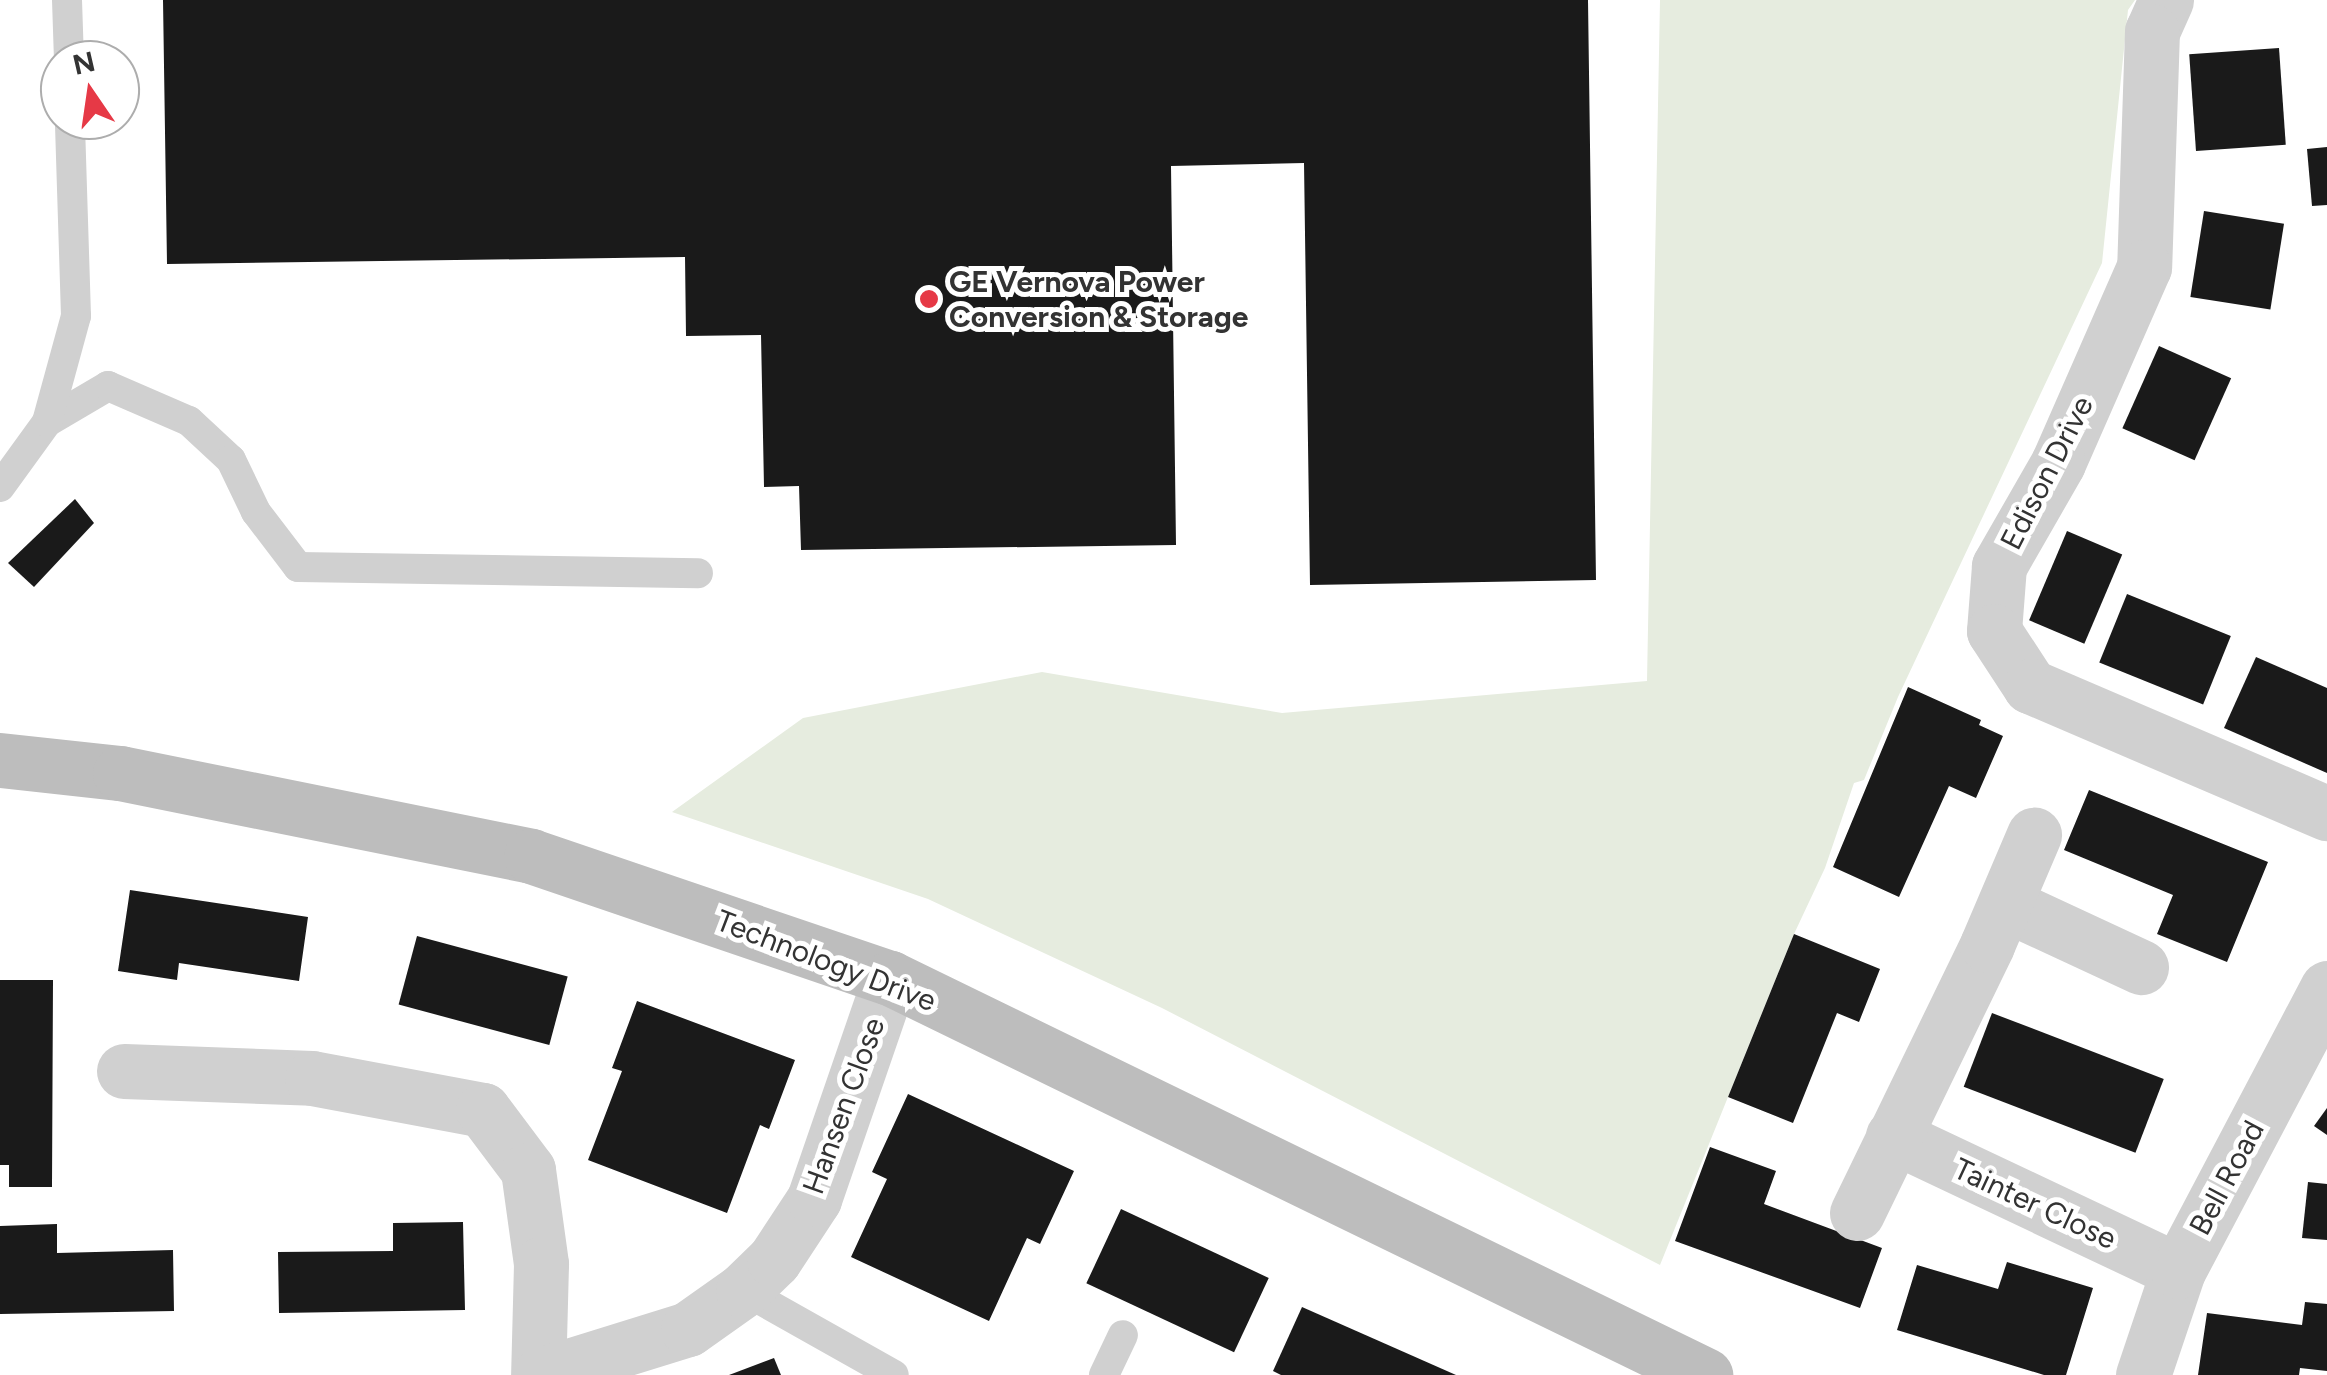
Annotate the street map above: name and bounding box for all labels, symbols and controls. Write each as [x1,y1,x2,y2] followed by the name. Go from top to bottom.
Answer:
[40,40,140,140] north arrow
[69,44,98,82] text: N
[949,264,1248,334] place label: GE Vernova Power Conversion & Storage
[918,288,940,310] marker: GE Vernova Power Conversion & Storage
[1993,390,2101,556] street label: Edison Drive
[711,903,941,1019] street label: Technology Drive
[795,1013,893,1199] street label: Hansen Close
[2182,1115,2272,1241] street label: Bell Road
[1948,1151,2122,1257] street label: Tainter Close

